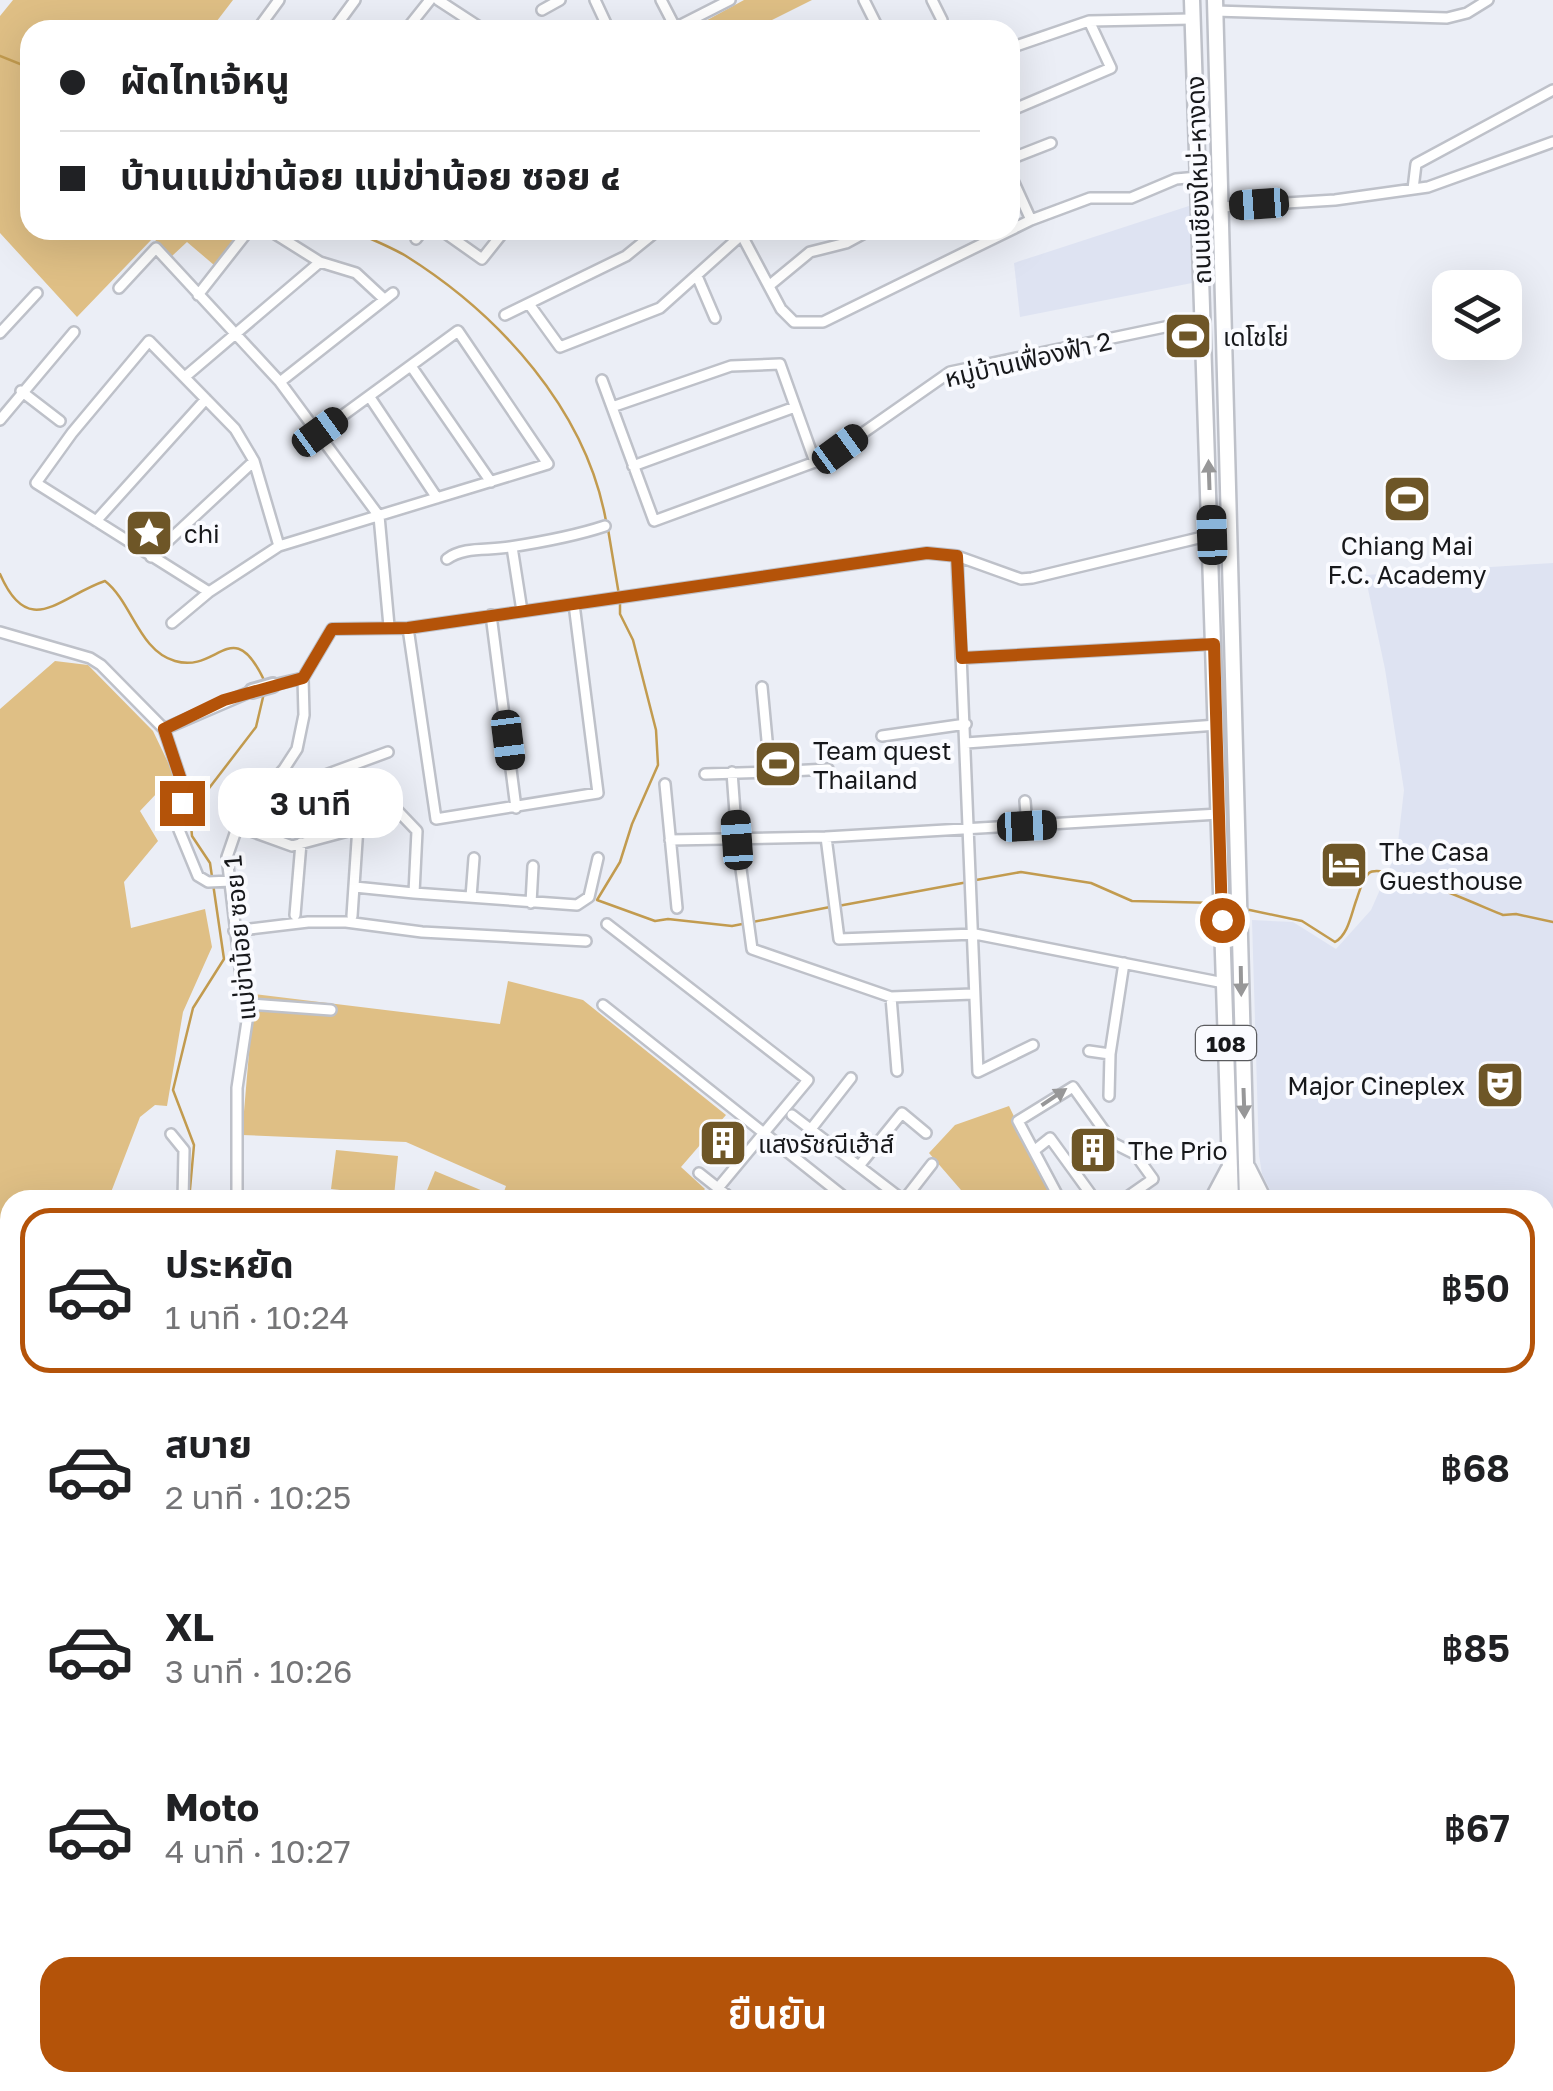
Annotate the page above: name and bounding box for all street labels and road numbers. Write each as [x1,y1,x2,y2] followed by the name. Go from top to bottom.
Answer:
[1179,75,1217,285] street label: ถนนเชียงใหม่-หางดง
[941,324,1115,394] street label: หมู่บ้านเฟื่องฟ้า 2
[216,854,262,1022] street label: แม่ข่าน้อย ซอย 1
[1196,1026,1256,1060] road number: 108

